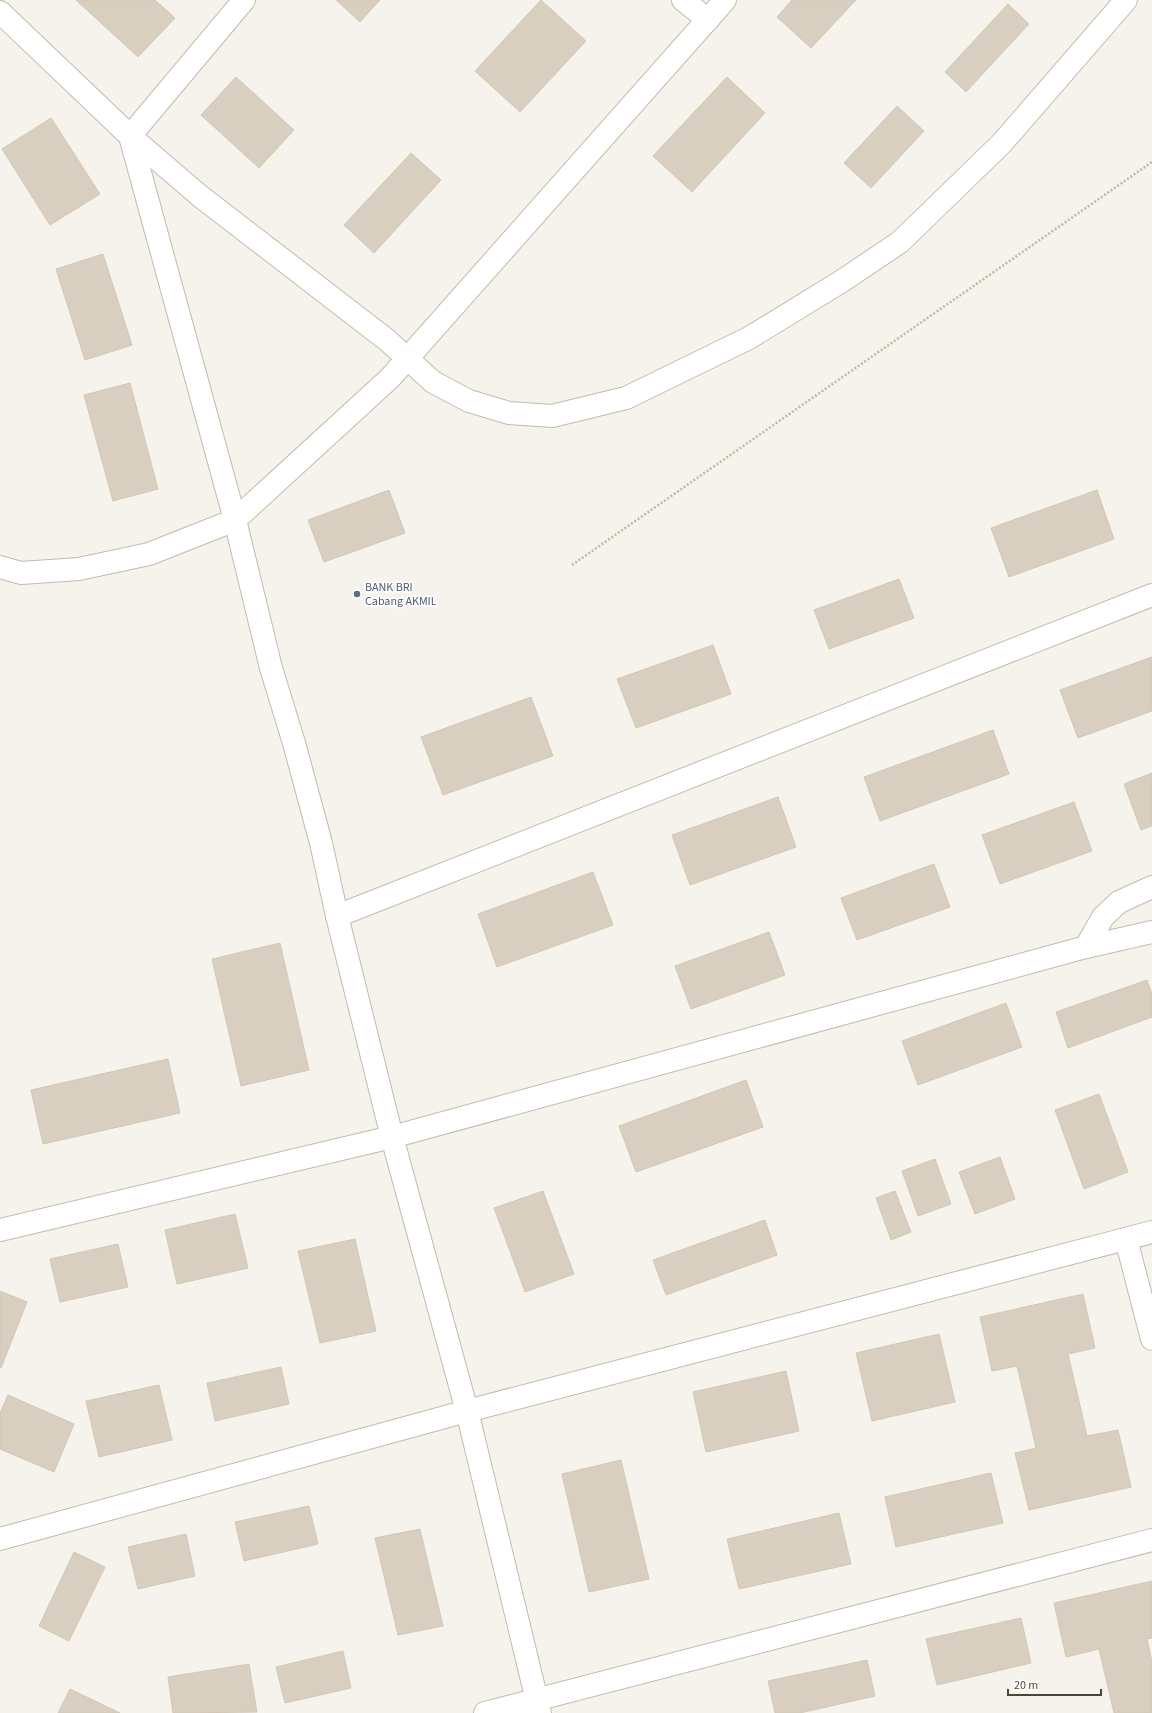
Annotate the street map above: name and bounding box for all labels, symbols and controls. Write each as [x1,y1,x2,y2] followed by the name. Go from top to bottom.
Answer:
[365,579,437,610] place label: BANK BRI Cabang AKMIL
[352,589,362,599] marker: BANK BRI Cabang AKMIL
[1008,1671,1101,1697] scale bar
[1014,1677,1038,1694] text: 20 m

